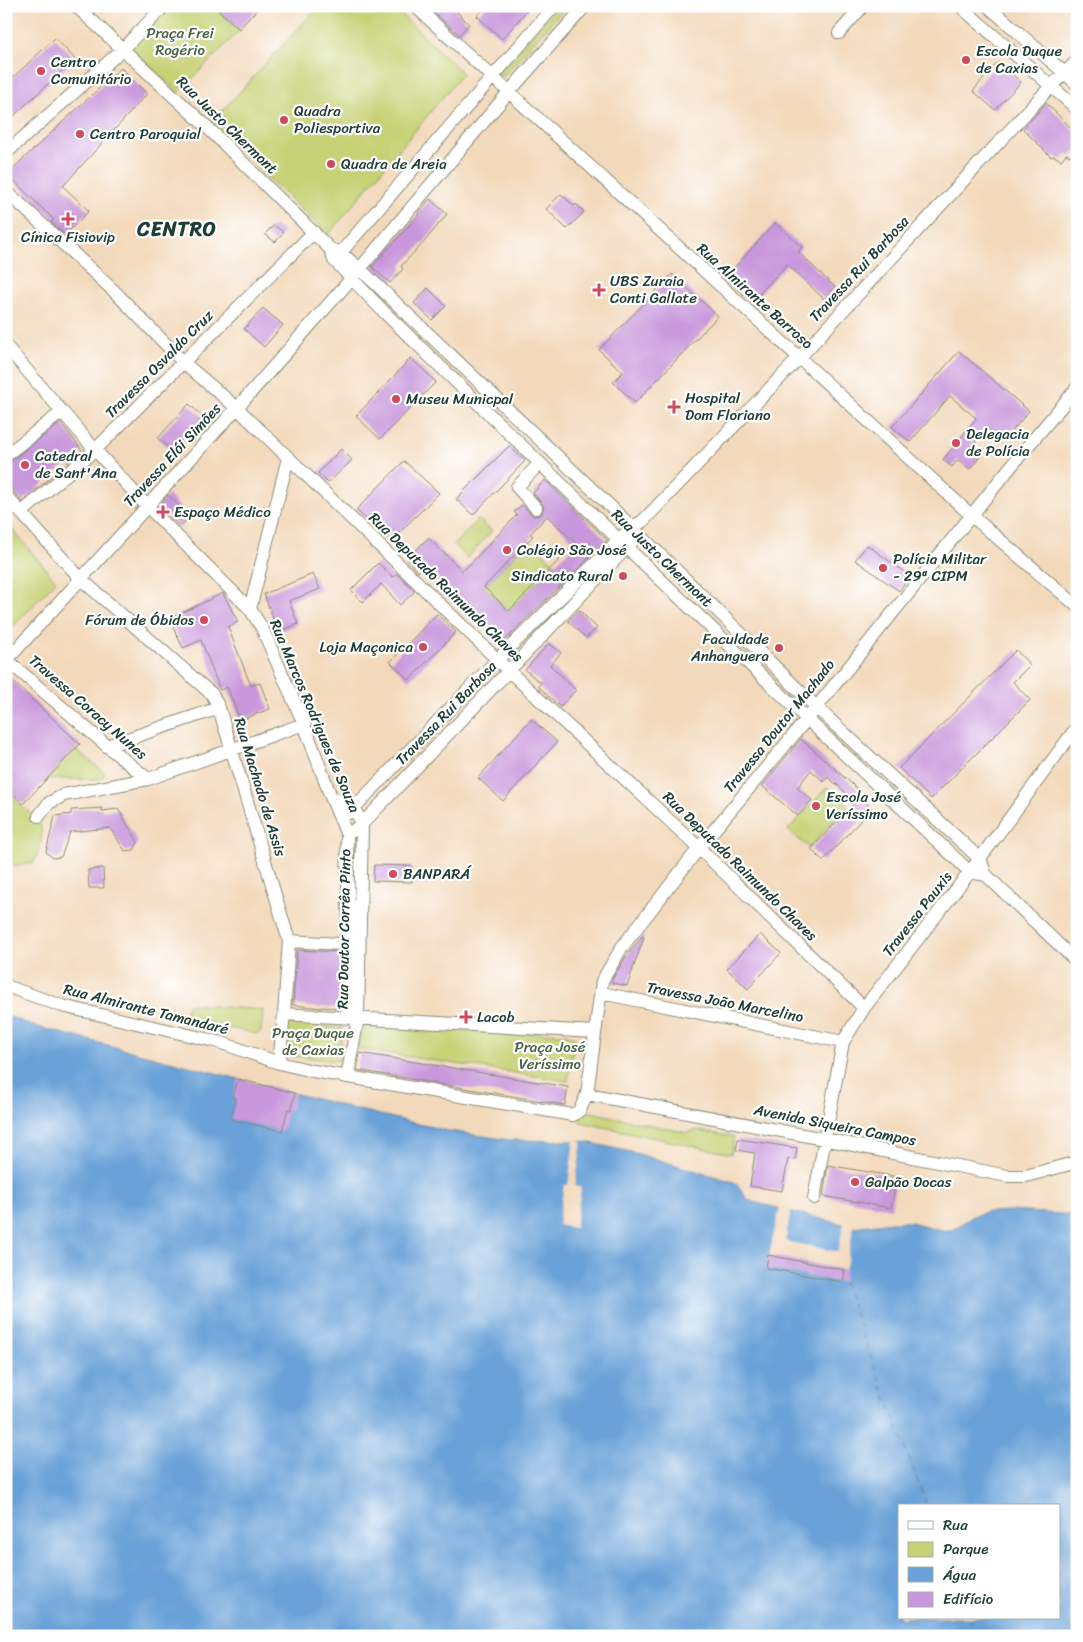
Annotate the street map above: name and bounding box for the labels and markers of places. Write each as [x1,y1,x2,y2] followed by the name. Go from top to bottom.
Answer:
[976,38,1062,81] place label: Escola Duque de Caxias
[51,49,132,92] place label: Centro Comunitário
[960,54,972,66] marker: Escola Duque de Caxias
[35,65,47,77] marker: Centro Comunitário
[294,98,381,141] place label: Quadra Poliesportiva
[278,114,290,126] marker: Quadra Poliesportiva
[90,121,202,147] place label: Centro Paroquial
[74,128,86,140] marker: Centro Paroquial
[341,151,447,177] place label: Quadra de Areia
[325,158,337,170] marker: Quadra de Areia
[61,212,75,226] marker: Cínica Fisiovip
[21,224,115,250] place label: Cínica Fisiovip
[610,268,697,311] place label: UBS Zuraia Conti Gallate
[592,283,606,297] marker: UBS Zuraia Conti Gallate
[685,385,771,428] place label: Hospital Dom Floriano
[406,386,514,412] place label: Museu Municpal
[390,393,402,405] marker: Museu Municpal
[667,400,681,414] marker: Hospital Dom Floriano
[966,421,1030,464] place label: Delegacia de Polícia
[950,437,962,449] marker: Delegacia de Polícia
[35,443,117,486] place label: Catedral de Sant'Ana
[19,459,31,471] marker: Catedral de Sant'Ana
[174,499,271,525] place label: Espaço Médico
[156,505,170,519] marker: Espaço Médico
[517,537,627,563] place label: Colégio São José
[501,544,513,556] marker: Colégio São José
[893,546,987,589] place label: Polícia Militar - 29ª CIPM
[877,562,889,574] marker: Polícia Militar - 29ª CIPM
[511,563,614,589] place label: Sindicato Rural
[617,570,629,582] marker: Sindicato Rural
[85,607,195,633] place label: Fórum de Óbidos
[198,614,210,626] marker: Fórum de Óbidos
[690,626,769,669] place label: Faculdade Anhanguera
[319,634,413,660] place label: Loja Maçonica
[417,641,429,653] marker: Loja Maçonica
[773,642,785,654] marker: Faculdade Anhanguera
[826,784,901,827] place label: Escola José Veríssimo
[810,800,822,812] marker: Escola José Veríssimo
[403,861,472,887] place label: BANPARÁ
[387,868,399,880] marker: BANPARÁ
[477,1004,515,1030] place label: Lacob
[459,1010,473,1024] marker: Lacob
[865,1169,952,1195] place label: Galpão Docas
[849,1176,861,1188] marker: Galpão Docas

